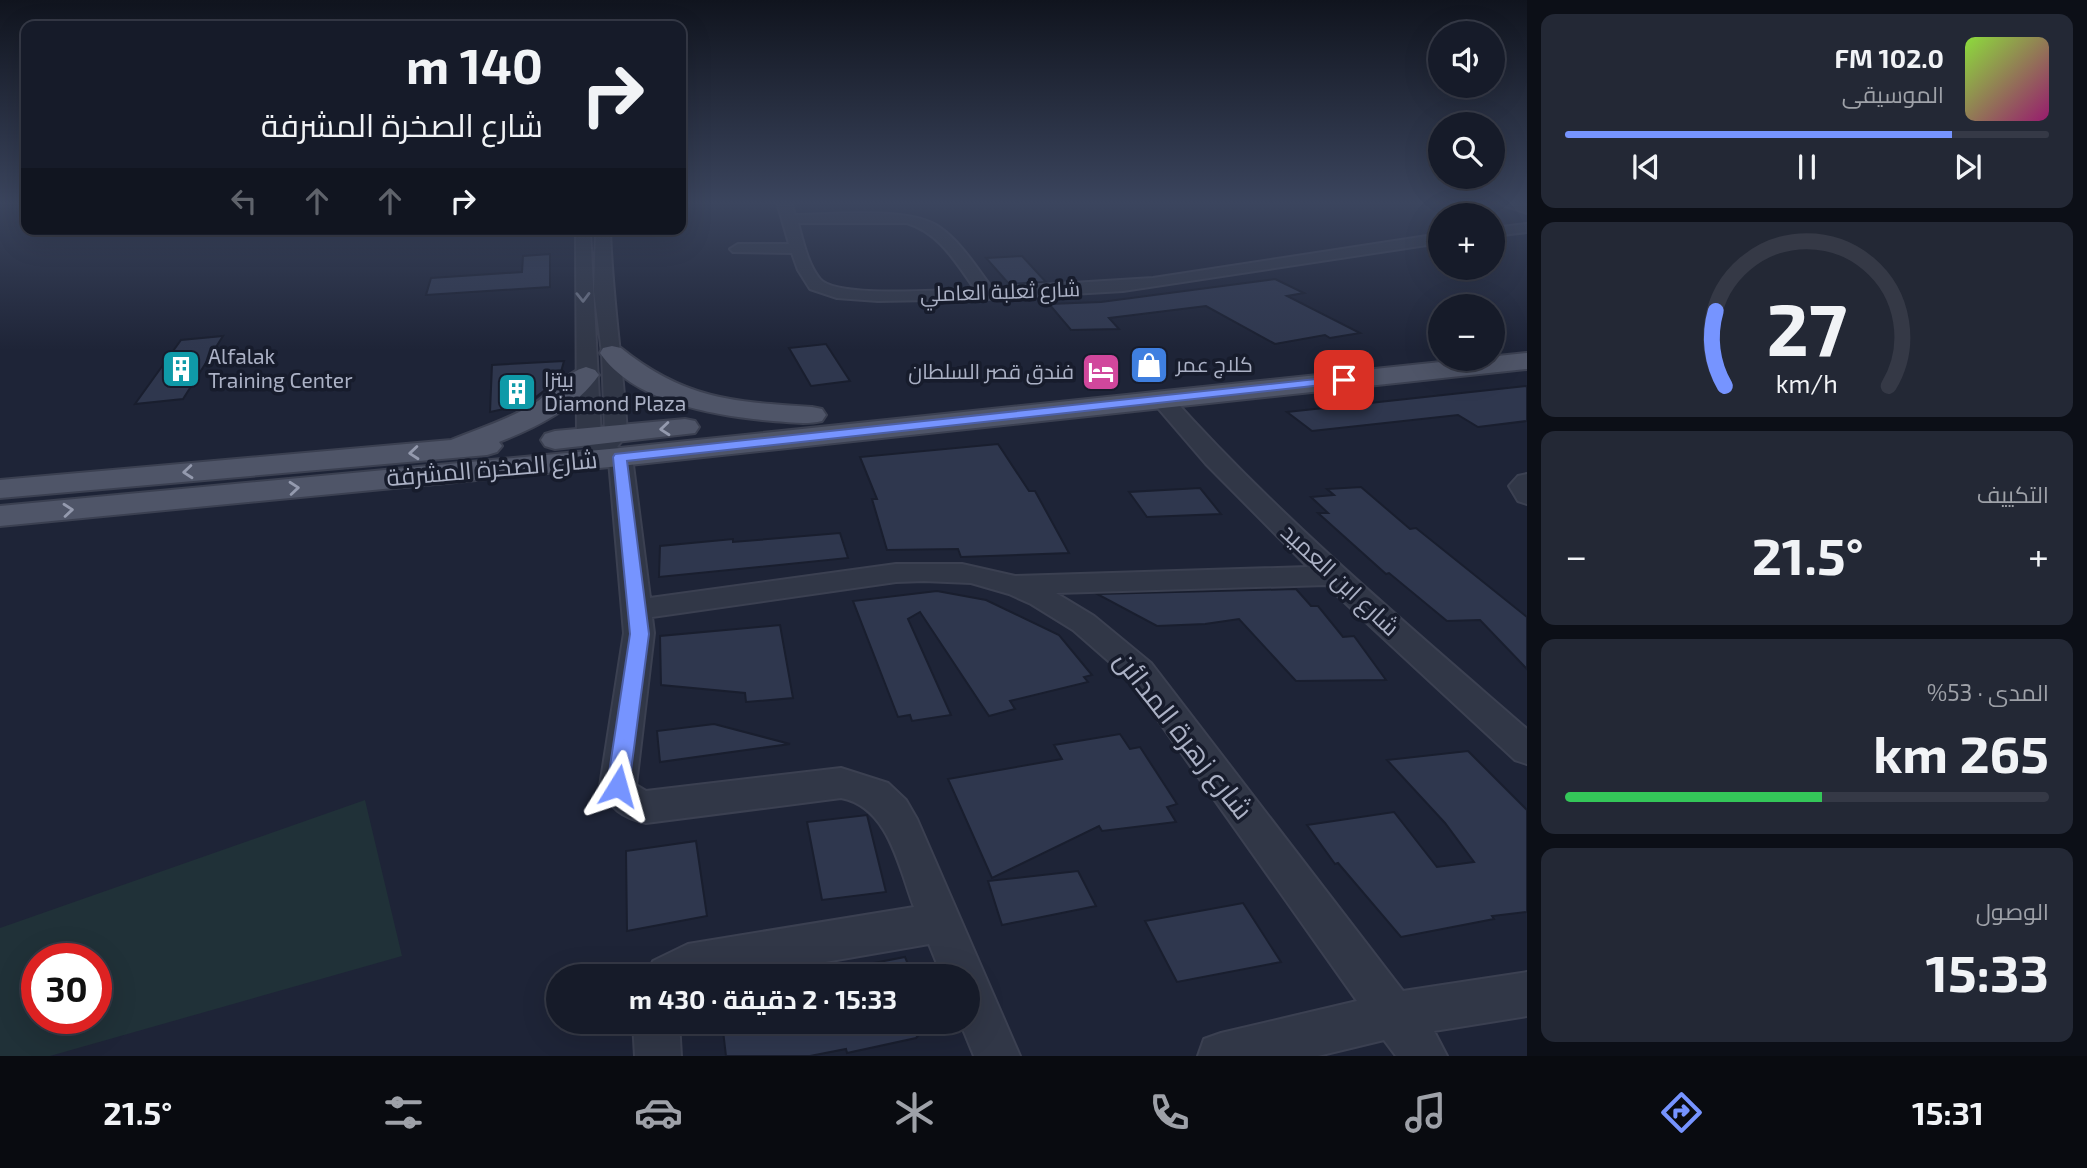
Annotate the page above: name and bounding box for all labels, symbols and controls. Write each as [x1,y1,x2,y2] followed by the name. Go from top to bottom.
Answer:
[1428,21,1505,371] map controls
[1428,21,1505,98] button: sound
[406,35,543,94] text: 140 m
[1835,42,1944,73] text: 102.0 FM
[567,49,658,140] icon: right
[1842,80,1944,108] text: الموسيقى
[261,105,543,143] text: شارع الصخرة المشرفة
[1428,112,1505,189] button: search
[1627,148,1665,186] icon: previous
[1788,148,1826,186] icon: pause
[1949,148,1987,186] icon: next
[225,182,263,220] icon: left
[298,182,336,220] icon: ahead
[371,182,409,220] icon: ahead
[444,182,482,220] icon: right
[1428,203,1505,280] button: +
[919,275,1081,311] street label: شارع ثعلبة العاملي
[1767,283,1847,371] text: 27
[576,292,591,303] one-way arrow
[1428,294,1505,371] button: −
[208,343,353,392] place label: Alfalak Training Center
[1128,344,1170,386] shop icon: كلاج عمر
[160,348,202,390] building icon: Alfalak Training Center
[1314,350,1374,410] pin
[1080,351,1122,393] hotel icon: فندق قصر السلطان
[1175,351,1253,379] place label: كلاج عمر
[908,358,1074,385] place label: فندق قصر السلطان
[1325,361,1363,399] icon: arrive
[544,366,686,415] place label: بيتزا Diamond Plaza
[1776,367,1838,397] text: km/h
[496,371,538,413] building icon: بيتزا Diamond Plaza
[659,421,670,436] one-way arrow
[385,444,599,494] street label: شارع الصخرة المشرفة
[409,445,420,460] one-way arrow
[182,464,193,479] one-way arrow
[1977,480,2049,508] text: التكييف
[289,481,300,496] one-way arrow
[62,502,74,517] one-way arrow
[1274,517,1406,643] street label: شارع ابن العميد
[1752,523,1864,585] text: 21.5°
[1565,532,1587,578] text: −
[2028,532,2049,578] text: +
[1106,643,1261,827] street label: شارع زهرة المدائن
[1927,678,2049,706] text: المدى · 53%
[1873,721,2049,783] text: 265 km
[581,749,655,823] position arrow
[1976,897,2049,925] text: الوصول
[1925,940,2049,1002] text: 15:33
[21,943,112,1034] speed limit sign: 30
[629,983,897,1014] text: 15:33 · 2 دقيقة · 430 m
[379,1088,428,1137] icon: filters
[634,1088,683,1137] icon: car
[890,1088,939,1137] icon: climate
[1145,1088,1194,1137] icon: phone
[1401,1088,1450,1137] icon: music
[1657,1088,1706,1137] icon: directions
[103,1093,172,1131] text: 21.5°
[1912,1093,1984,1131] text: 15:31

